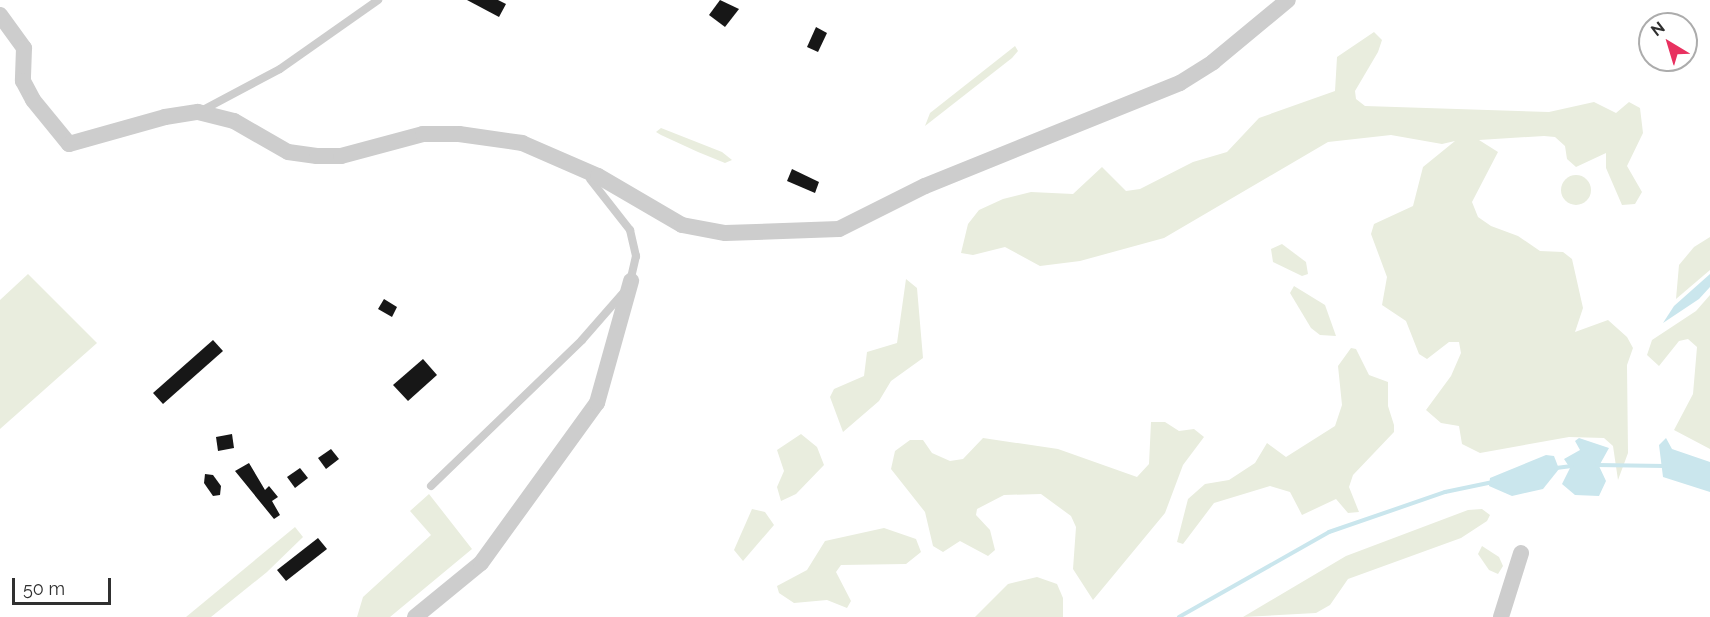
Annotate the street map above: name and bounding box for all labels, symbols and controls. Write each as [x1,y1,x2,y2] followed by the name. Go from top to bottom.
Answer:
[1638,12,1698,72] north arrow
[1647,18,1669,40] text: N
[15,566,114,604] scale bar
[23,578,65,599] text: 50 m

